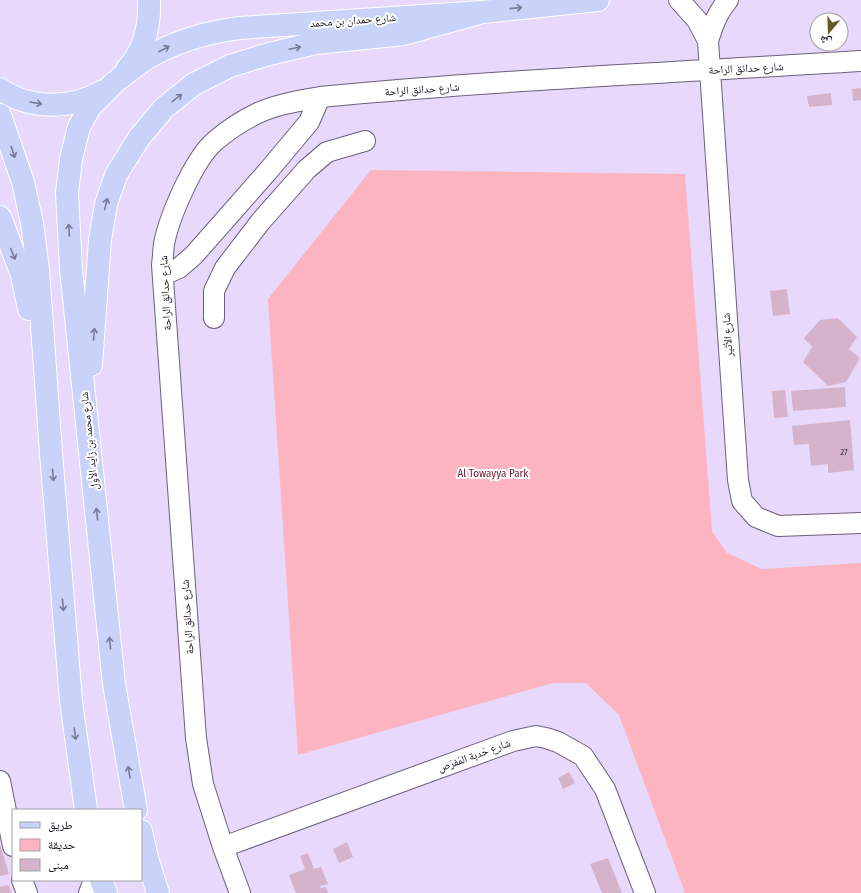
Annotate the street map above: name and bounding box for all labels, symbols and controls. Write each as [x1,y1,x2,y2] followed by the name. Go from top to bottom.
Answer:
[509,4,522,12] one-way arrow
[310,11,396,30] street label: شارع حمدان بن محمد
[809,12,849,52] north arrow
[818,32,834,49] text: ش
[288,44,301,52] one-way arrow
[158,45,170,53] one-way arrow
[708,60,784,77] street label: شارع حدائق الراحة
[384,80,460,99] street label: شارع حدائق الراحة
[171,94,182,102] one-way arrow
[29,99,42,107] one-way arrow
[10,145,17,158] one-way arrow
[103,198,111,211] one-way arrow
[65,224,73,237] one-way arrow
[10,247,18,259] one-way arrow
[157,255,174,331] street label: شارع حدائق الراحة
[719,313,736,358] street label: شارع الأثير
[90,328,97,341] one-way arrow
[78,391,101,491] street label: شارع محمد بن زايد الأول
[840,447,848,457] house number: 27
[457,467,529,480] park label: Al Towayya Park
[49,468,56,481] one-way arrow
[93,508,101,521] one-way arrow
[178,579,197,655] street label: شارع حدائق الراحة
[60,598,67,611] one-way arrow
[106,637,114,650] one-way arrow
[72,727,79,740] one-way arrow
[436,736,512,775] street label: شارع حَدبة المَفرَص
[125,766,133,779] one-way arrow
[12,809,142,881] legend
[48,818,73,832] text: طريق
[48,838,76,852] text: حديقة
[48,858,69,872] text: مبنى

